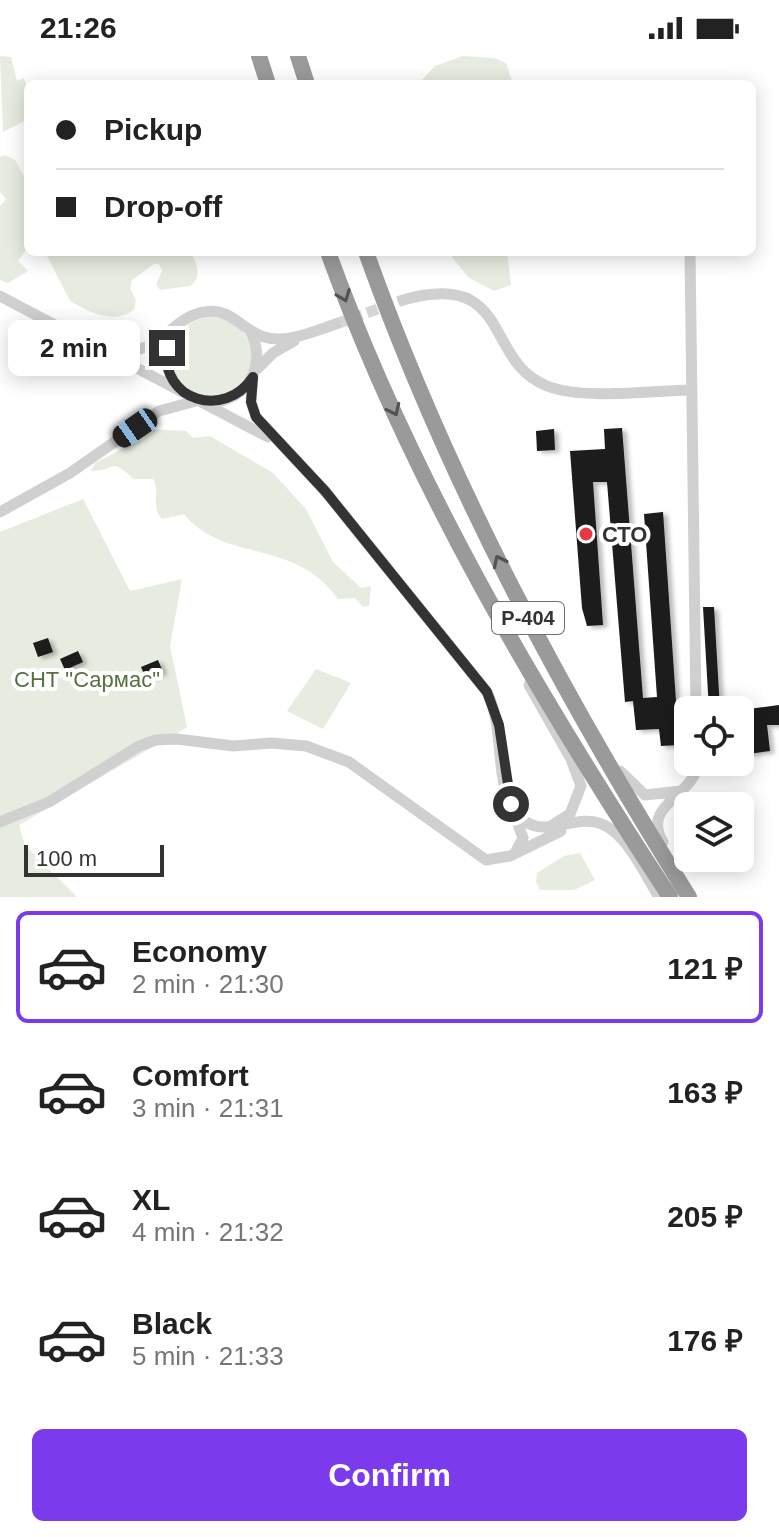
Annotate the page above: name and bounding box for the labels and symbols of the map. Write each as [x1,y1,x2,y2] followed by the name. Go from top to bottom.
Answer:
[334,288,351,302] one-way arrow
[7,320,139,376] callout: 2 min
[149,330,185,366] route end
[385,401,401,416] one-way arrow
[108,404,162,452] car
[602,522,647,547] place label: СТО
[577,525,595,543] marker: СТО
[494,555,509,570] one-way arrow
[492,602,564,634] road number: Р-404
[14,667,160,692] park label: СНТ "Сармас"
[493,786,529,822] route start
[24,841,164,877] scale bar

